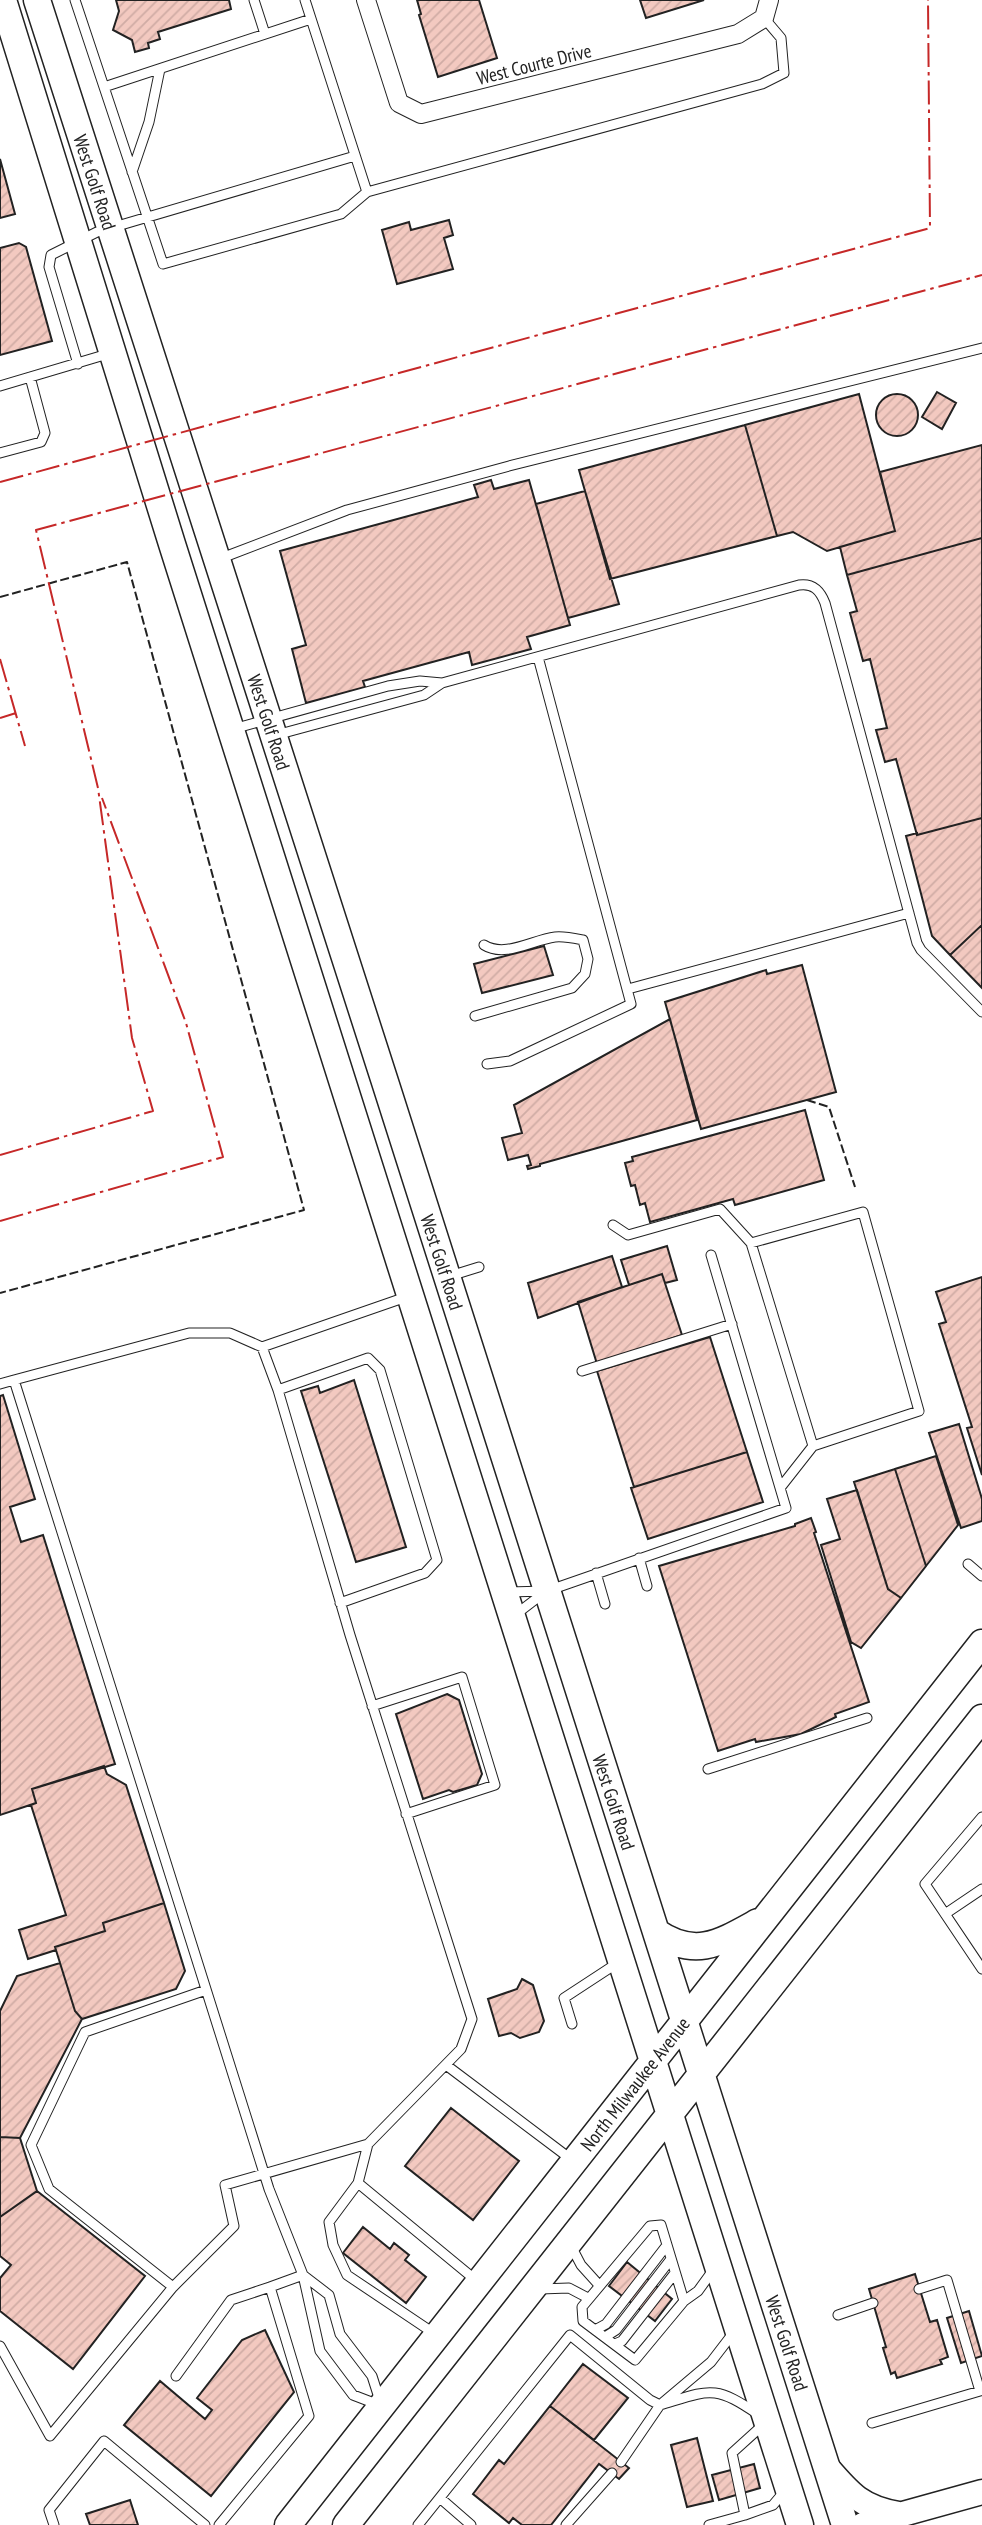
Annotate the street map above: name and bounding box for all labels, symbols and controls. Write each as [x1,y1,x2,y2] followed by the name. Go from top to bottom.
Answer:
[474,38,594,90] street label: West Courte Drive
[68,131,122,233] street label: West Golf Road
[242,671,296,773] street label: West Golf Road
[415,1211,469,1313] street label: West Golf Road
[587,1751,641,1853] street label: West Golf Road
[575,2012,695,2156] street label: North Milwaukee Avenue
[760,2292,814,2394] street label: West Golf Road

